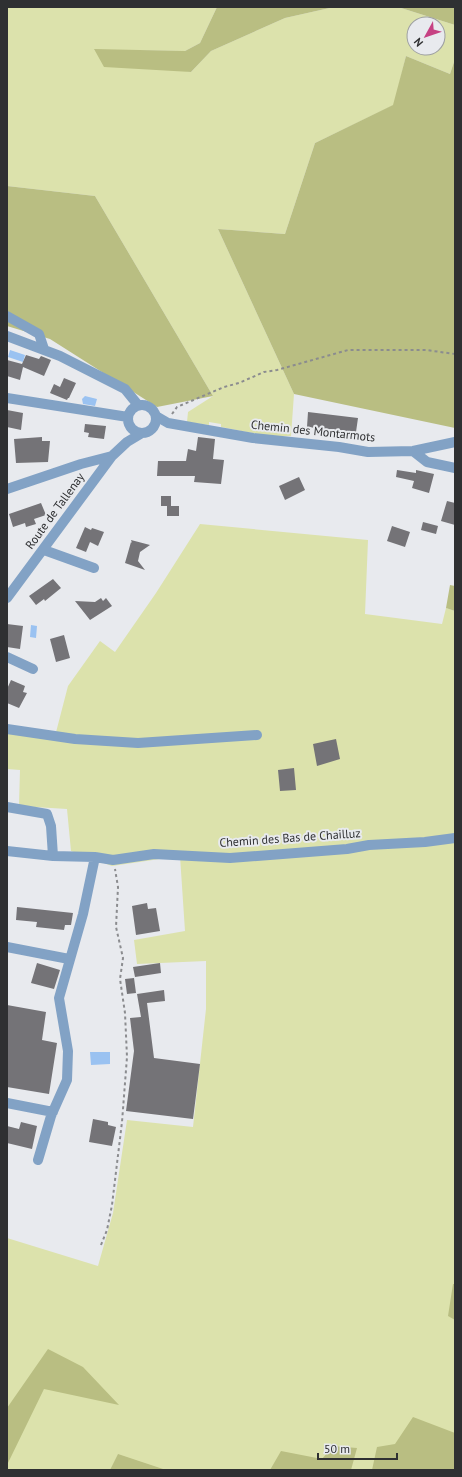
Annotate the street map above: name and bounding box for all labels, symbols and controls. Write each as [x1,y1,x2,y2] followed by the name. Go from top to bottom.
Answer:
[406,16,446,56] north arrow
[411,35,426,50] text: N
[250,417,376,444] street label: Chemin des Montarmots
[22,469,88,552] street label: Route de Tallenay
[219,825,361,850] street label: Chemin des Bas de Chailluz
[318,1435,397,1461] scale bar
[324,1441,350,1456] text: 50 m

